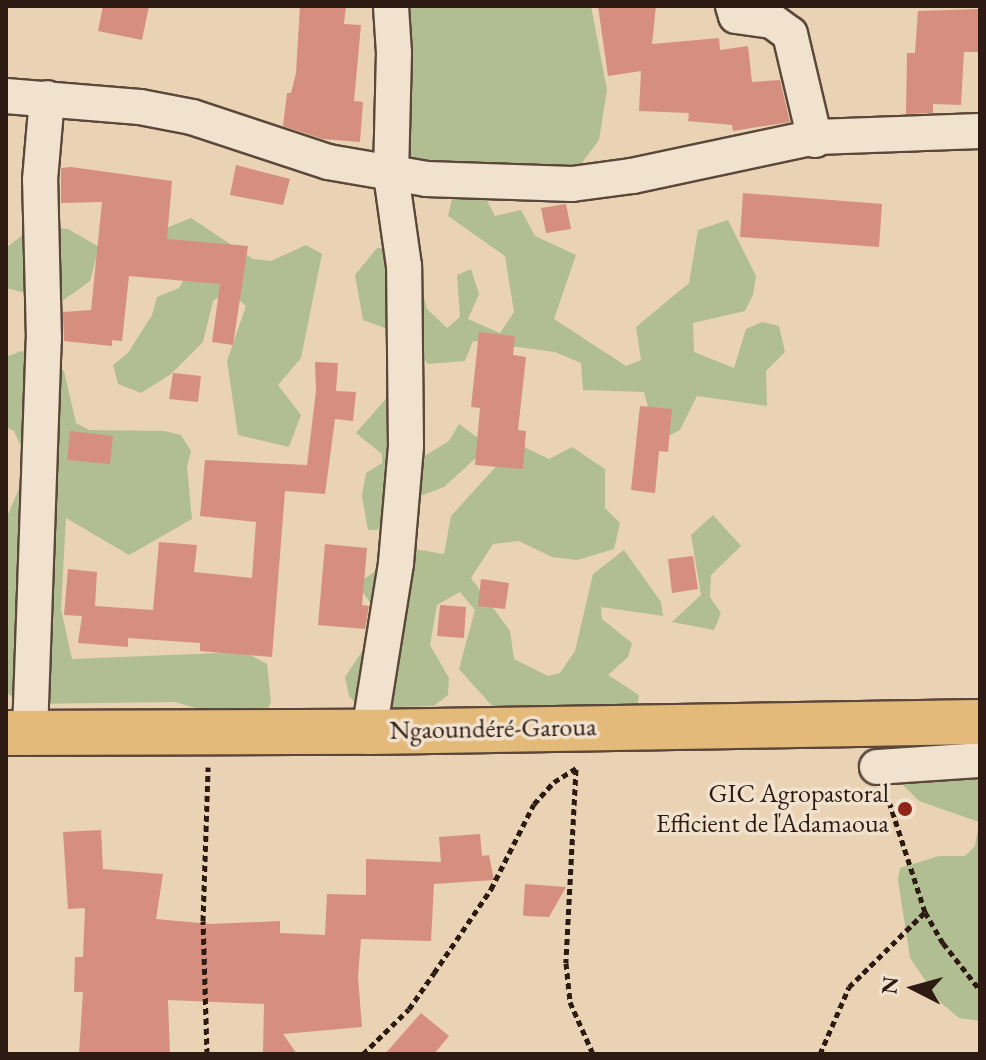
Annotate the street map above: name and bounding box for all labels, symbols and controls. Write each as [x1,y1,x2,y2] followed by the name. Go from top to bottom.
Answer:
[389,712,597,746] street label: Ngaoundéré-Garoua
[656,778,889,840] place label: GIC Agropastoral Efficient de ľAdamaoua
[896,800,914,818] marker: GIC Agropastoral Efficient de ľAdamaoua
[874,948,954,1028] north arrow
[874,975,905,996] text: N

